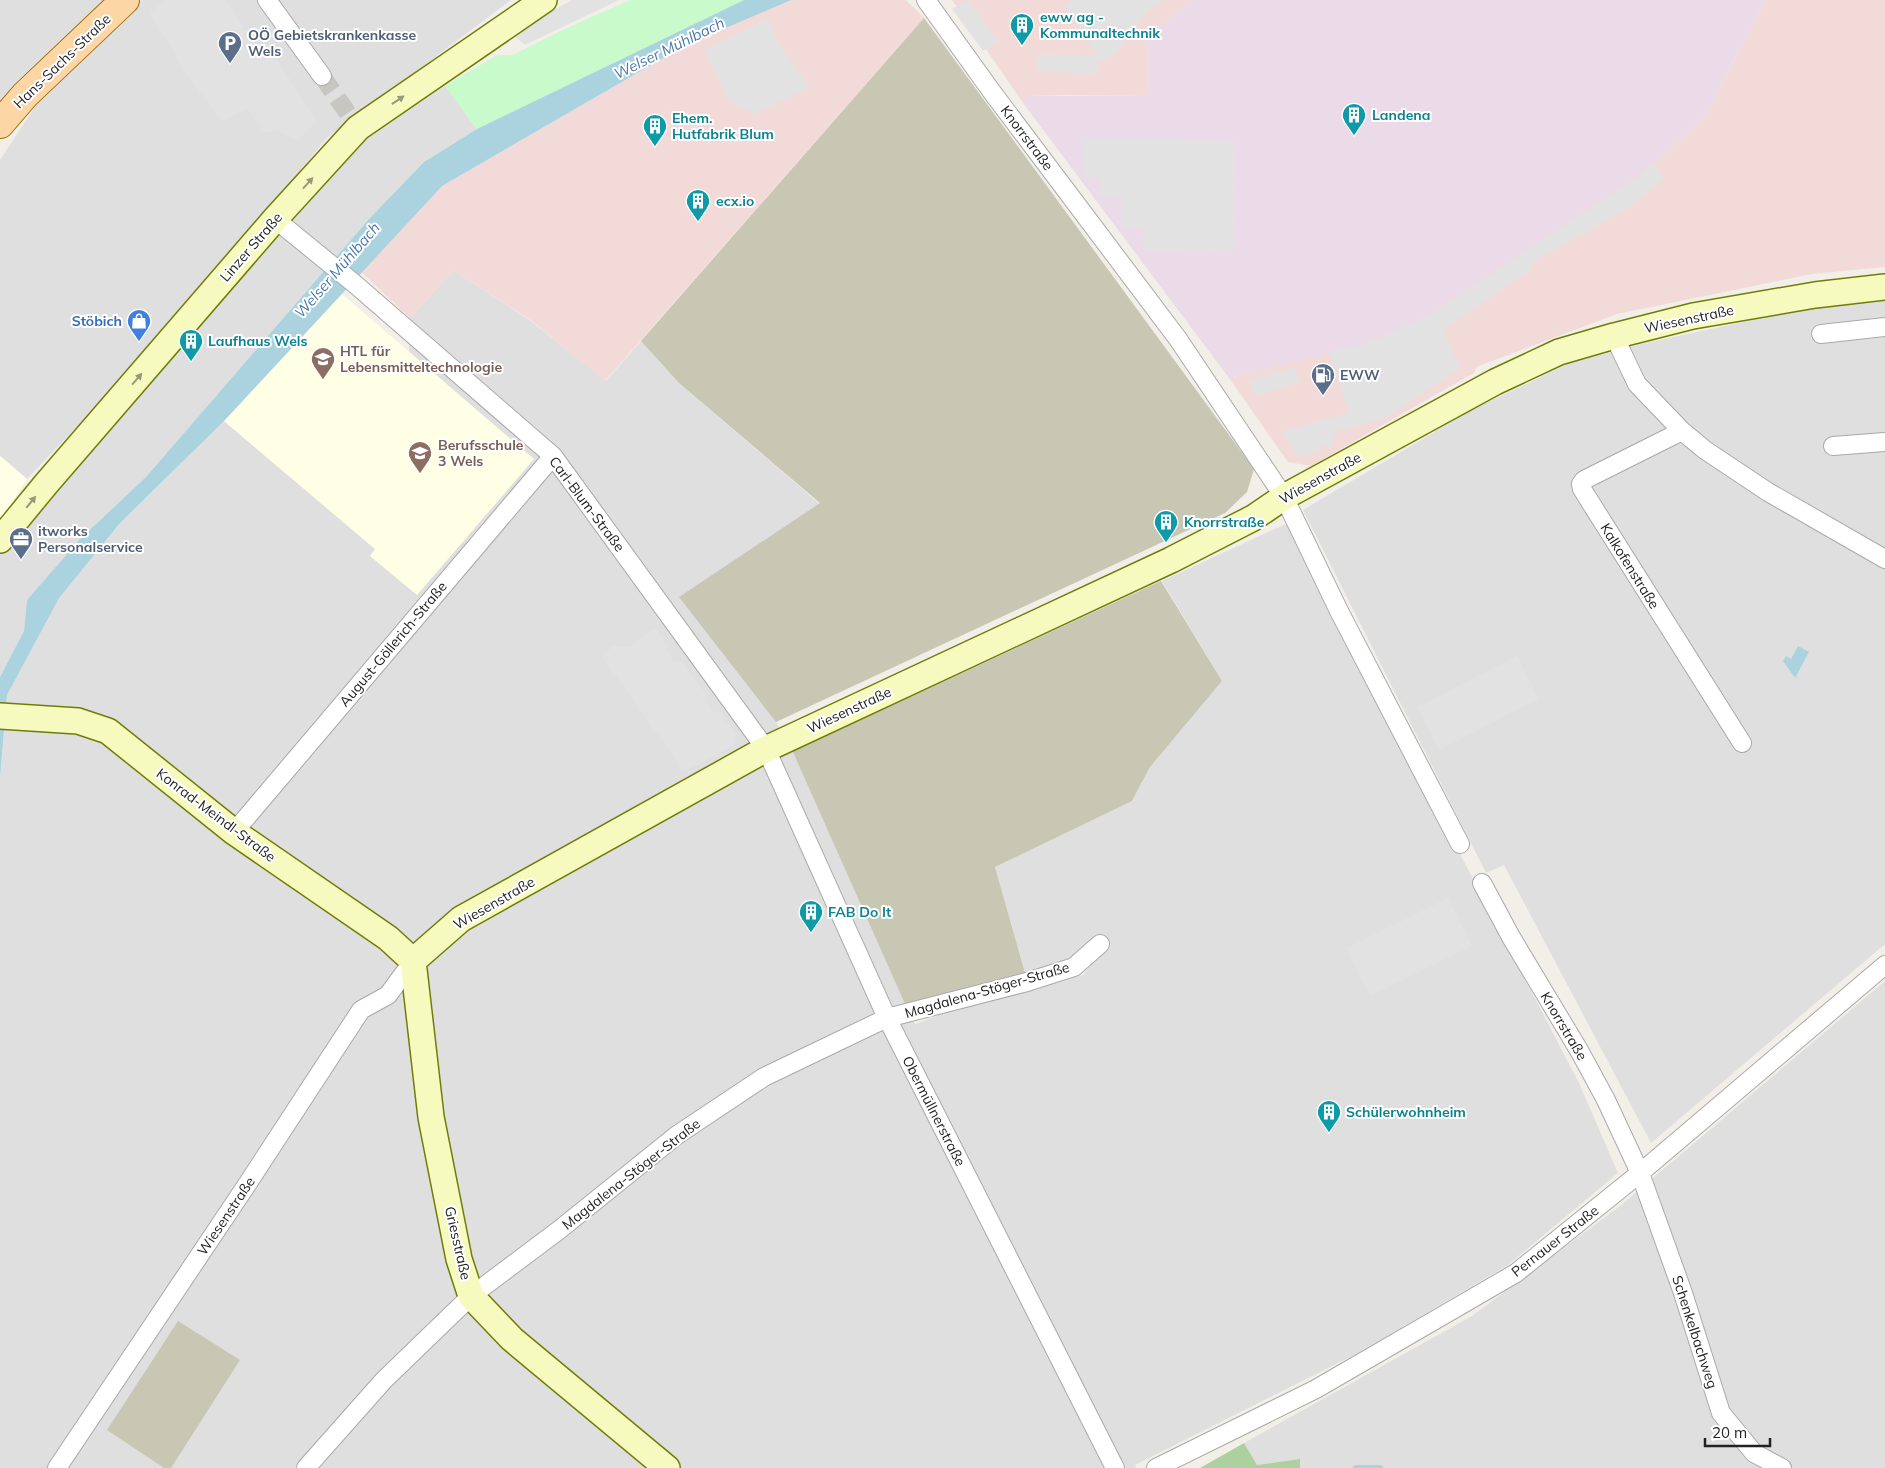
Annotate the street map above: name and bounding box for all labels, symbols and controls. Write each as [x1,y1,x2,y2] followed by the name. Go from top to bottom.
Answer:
[1040,8,1160,42] place label: eww ag - Kommunaltechnik
[10,10,114,112] street label: Hans-Sachs-Straße
[1009,12,1035,46] building icon: eww ag - Kommunaltechnik
[611,13,728,83] water label: Welser Mühlbach
[248,26,417,60] place label: OÖ Gebietskrankenkasse Wels
[217,30,243,64] parking icon: OÖ Gebietskrankenkasse Wels
[391,95,404,105] one-way arrow
[997,102,1057,174] street label: Knorrstraße
[1341,102,1367,136] building icon: Landena
[1372,106,1430,124] place label: Landena
[672,109,774,143] place label: Ehem. Hutfabrik Blum
[642,113,668,147] building icon: Ehem. Hutfabrik Blum
[302,177,314,189] one-way arrow
[685,188,711,222] building icon: ecx.io
[716,192,754,210] place label: ecx.io
[216,209,286,285] street label: Linzer Straße
[290,218,384,322] water label: Welser Mühlbach
[1643,301,1735,337] street label: Wiesenstraße
[126,308,152,342] shop icon: Stöbich
[72,312,122,330] place label: Stöbich
[178,328,204,362] building icon: Laufhaus Wels
[208,332,307,350] place label: Laufhaus Wels
[340,342,502,376] place label: HTL für Lebensmitteltechnologie
[310,346,336,380] school or university icon: HTL für Lebensmitteltechnologie
[1310,362,1336,396] fuel station icon: EWW
[1340,366,1380,384] place label: EWW
[131,373,143,385] one-way arrow
[438,436,524,470] place label: Berufsschule 3 Wels
[407,440,433,474] school or university icon: Berufsschule 3 Wels
[1276,448,1364,508] street label: Wiesenstraße
[545,453,629,555] street label: Carl-Blum-Straße
[26,496,37,509] one-way arrow
[1153,509,1179,543] building icon: Knorrstraße
[1184,513,1265,531] place label: Knorrstraße
[1597,520,1663,612] street label: Kalkofenstraße
[38,522,143,556] place label: itworks Personalservice
[8,526,34,560] office icon: itworks Personalservice
[335,578,451,710] street label: August-Göllerich-Straße
[804,683,894,737] street label: Wiesenstraße
[153,764,279,866] street label: Konrad-Meindl-Straße
[450,872,538,934] street label: Wiesenstraße
[798,899,824,933] building icon: FAB Do It
[828,903,892,921] place label: FAB Do It
[903,958,1071,1022] street label: Magdalena-Stöger-Straße
[1536,988,1592,1064] street label: Knorrstraße
[898,1053,970,1169] street label: Obermüllnerstraße
[1316,1099,1342,1133] building icon: Schülerwohnheim
[1346,1103,1466,1121] place label: Schülerwohnheim
[558,1114,704,1234] street label: Magdalena-Stöger-Straße
[193,1173,259,1259] street label: Wiesenstraße
[1508,1201,1602,1281] street label: Pernauer Straße
[441,1204,475,1282] street label: Griesstraße
[1668,1273,1722,1391] street label: Schenkelbachweg
[1705,1416,1770,1448] scale bar
[1712,1423,1747,1442] text: 20 m

